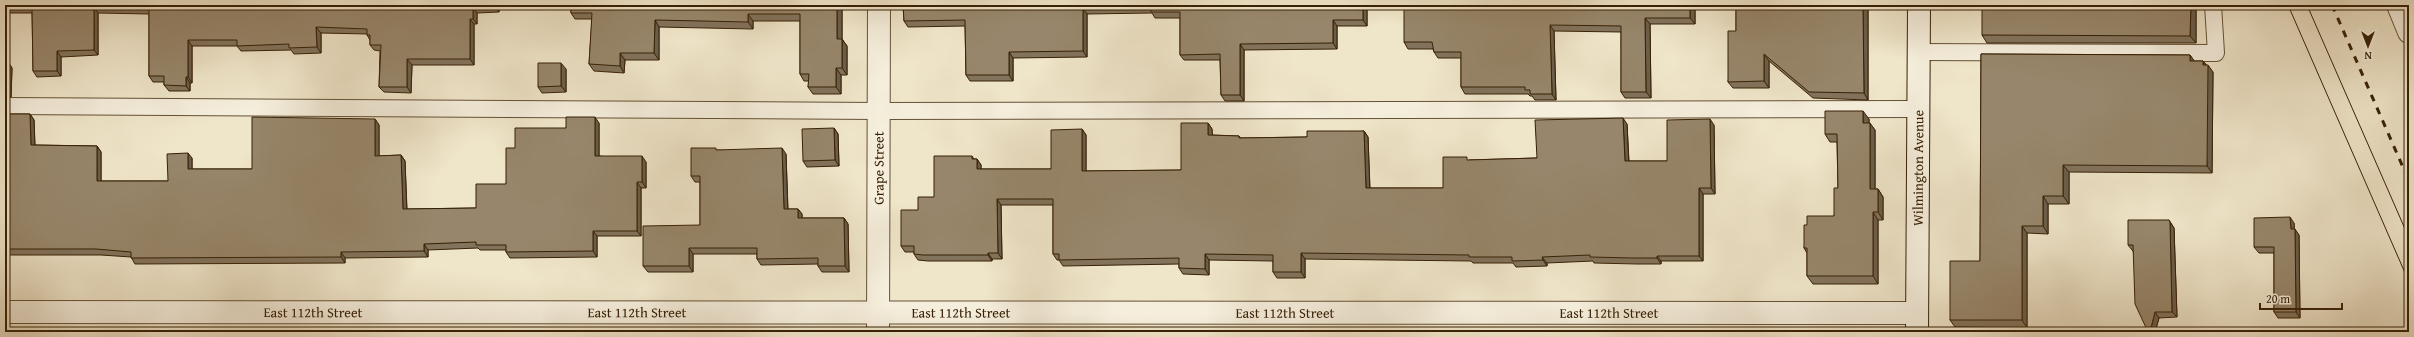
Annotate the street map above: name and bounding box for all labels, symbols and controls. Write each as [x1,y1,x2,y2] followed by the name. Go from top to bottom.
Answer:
[2348,26,2388,66] north arrow
[2364,48,2372,64] text: N
[1908,109,1928,226] street label: Wilmington Avenue
[868,131,889,205] street label: Grape Street
[2260,285,2342,311] scale bar
[2266,290,2290,307] text: 20 m
[264,302,363,322] street label: East 112th Street
[588,302,687,322] street label: East 112th Street
[912,302,1011,323] street label: East 112th Street
[1236,303,1335,323] street label: East 112th Street
[1560,303,1659,323] street label: East 112th Street

